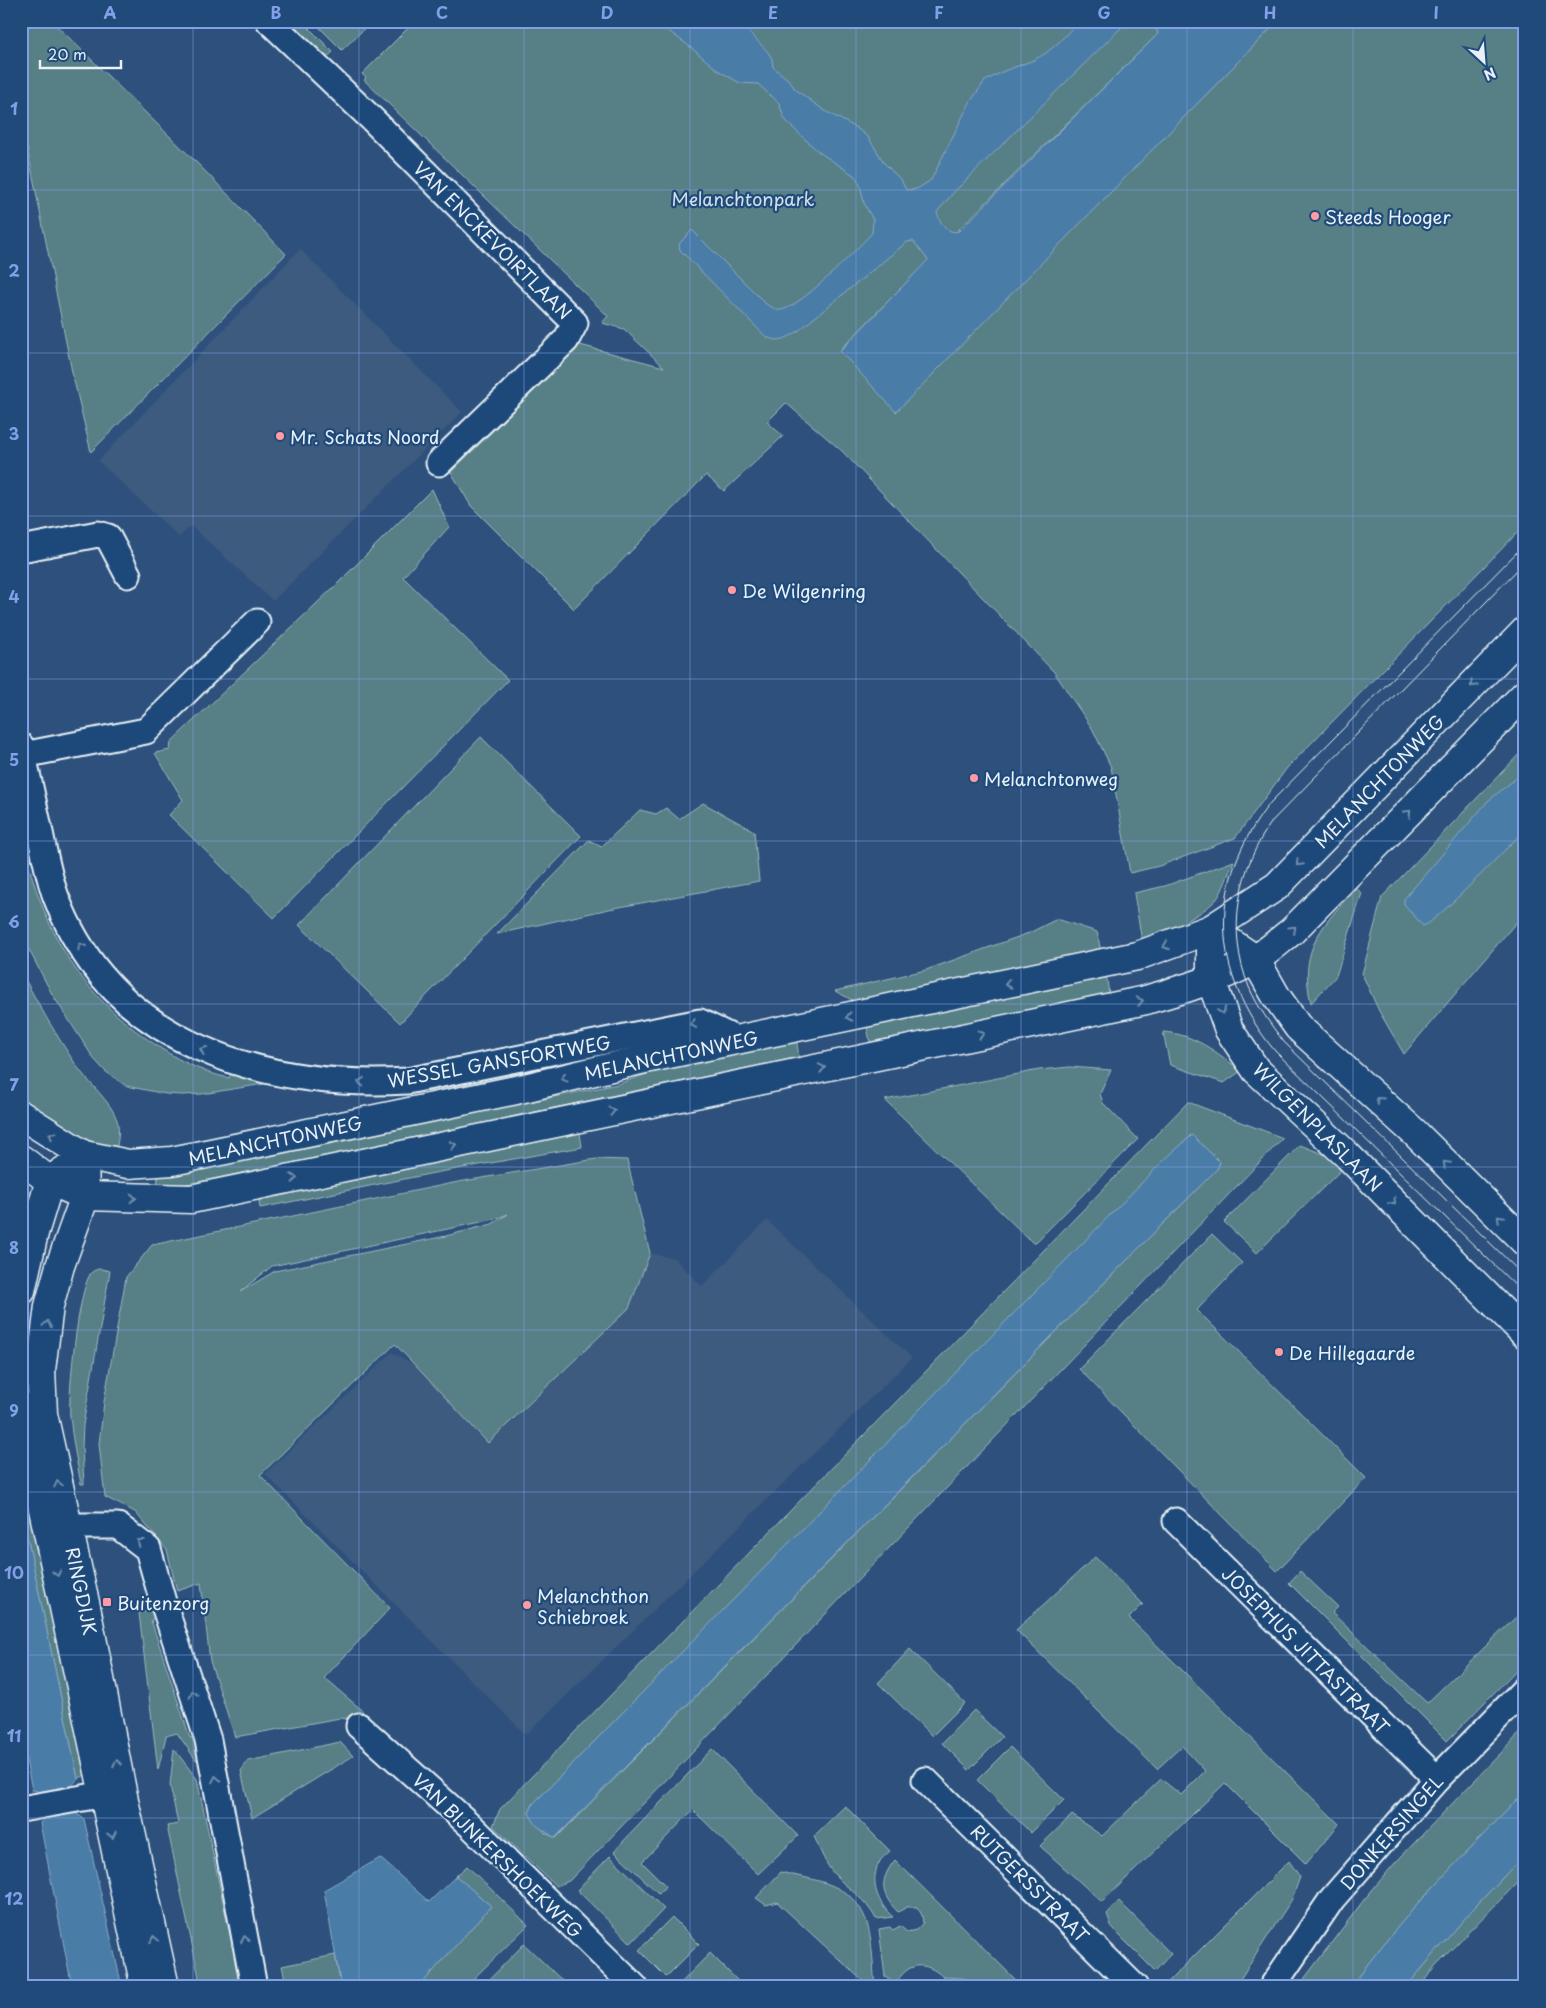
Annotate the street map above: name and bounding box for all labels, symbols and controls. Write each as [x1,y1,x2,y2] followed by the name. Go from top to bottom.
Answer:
[104,0,117,24] text: A
[271,0,282,24] text: B
[436,0,448,24] text: C
[601,0,613,24] text: D
[768,0,778,24] text: E
[934,0,944,24] text: F
[1097,0,1111,24] text: G
[1264,0,1276,24] text: H
[1433,0,1439,24] text: I
[40,38,121,70] scale bar
[1458,38,1508,88] north arrow
[48,42,87,65] text: 20 m
[1480,62,1500,86] text: N
[10,96,18,120] text: 1
[408,155,578,325] street label: VAN ENCKEVOIRTLAAN
[672,185,814,212] park label: Melanchtonpark
[1325,203,1451,230] place label: Steeds Hooger
[1309,210,1321,222] marker: Steeds Hooger
[8,258,20,282] text: 2
[9,421,19,445] text: 3
[290,423,440,450] place label: Mr. Schats Noord
[274,430,286,442] marker: Mr. Schats Noord
[742,577,866,604] place label: De Wilgenring
[9,584,20,608] text: 4
[726,584,738,596] marker: De Wilgenring
[1470,678,1479,687] one-way arrow
[1308,708,1450,854] street label: MELANCHTONWEG
[9,747,19,771] text: 5
[984,765,1118,792] place label: Melanchtonweg
[968,772,980,784] marker: Melanchtonweg
[1402,810,1411,819] one-way arrow
[1296,857,1305,866] one-way arrow
[8,909,20,933] text: 6
[1288,926,1297,935] one-way arrow
[1162,940,1170,950] one-way arrow
[77,943,87,952] one-way arrow
[1003,978,1012,989] one-way arrow
[1136,996,1145,1006] one-way arrow
[1216,1006,1226,1015] one-way arrow
[844,1011,853,1022] one-way arrow
[688,1018,696,1029] one-way arrow
[582,1023,761,1087] street label: MELANCHTONWEG
[385,1028,613,1094] street label: WESSEL GANSFORTWEG
[977,1029,986,1040] one-way arrow
[199,1045,208,1056] one-way arrow
[1247,1056,1389,1198] street label: WILGENPLASLAAN
[818,1063,827,1073] one-way arrow
[9,1072,19,1096] text: 7
[559,1072,568,1083] one-way arrow
[357,1077,365,1088] one-way arrow
[1375,1097,1384,1106] one-way arrow
[607,1106,616,1117] one-way arrow
[186,1108,365,1172] street label: MELANCHTONWEG
[49,1132,58,1142] one-way arrow
[448,1140,457,1150] one-way arrow
[1443,1160,1452,1169] one-way arrow
[289,1173,298,1184] one-way arrow
[130,1192,138,1203] one-way arrow
[1387,1196,1396,1205] one-way arrow
[1497,1215,1506,1224] one-way arrow
[9,1235,19,1259] text: 8
[41,1319,52,1327] one-way arrow
[1289,1339,1415,1366] place label: De Hillegaarde
[1273,1346,1285,1358] marker: De Hillegaarde
[9,1398,19,1422] text: 9
[54,1480,64,1489] one-way arrow
[136,1539,145,1548] one-way arrow
[60,1545,104,1637] street label: RINGDIJK
[4,1560,24,1584] text: 10
[1216,1560,1396,1740] street label: JOSEPHUS JITTASTRAAT
[51,1569,61,1578] one-way arrow
[537,1582,649,1630] place label: Melanchthon Schiebroek
[117,1589,210,1616] place label: Buitenzorg
[101,1596,113,1608] marker: Buitenzorg
[521,1599,533,1611] marker: Melanchthon Schiebroek
[189,1690,199,1699] one-way arrow
[7,1723,21,1747] text: 11
[112,1759,122,1768] one-way arrow
[407,1766,589,1944] street label: VAN BIJNKERSHOEKWEG
[1333,1768,1449,1896] street label: DONKERSINGEL
[211,1775,221,1783] one-way arrow
[965,1818,1096,1949] street label: RUTGERSSTRAAT
[106,1831,116,1839] one-way arrow
[5,1886,23,1910] text: 12
[240,1934,251,1943] one-way arrow
[150,1935,160,1944] one-way arrow

